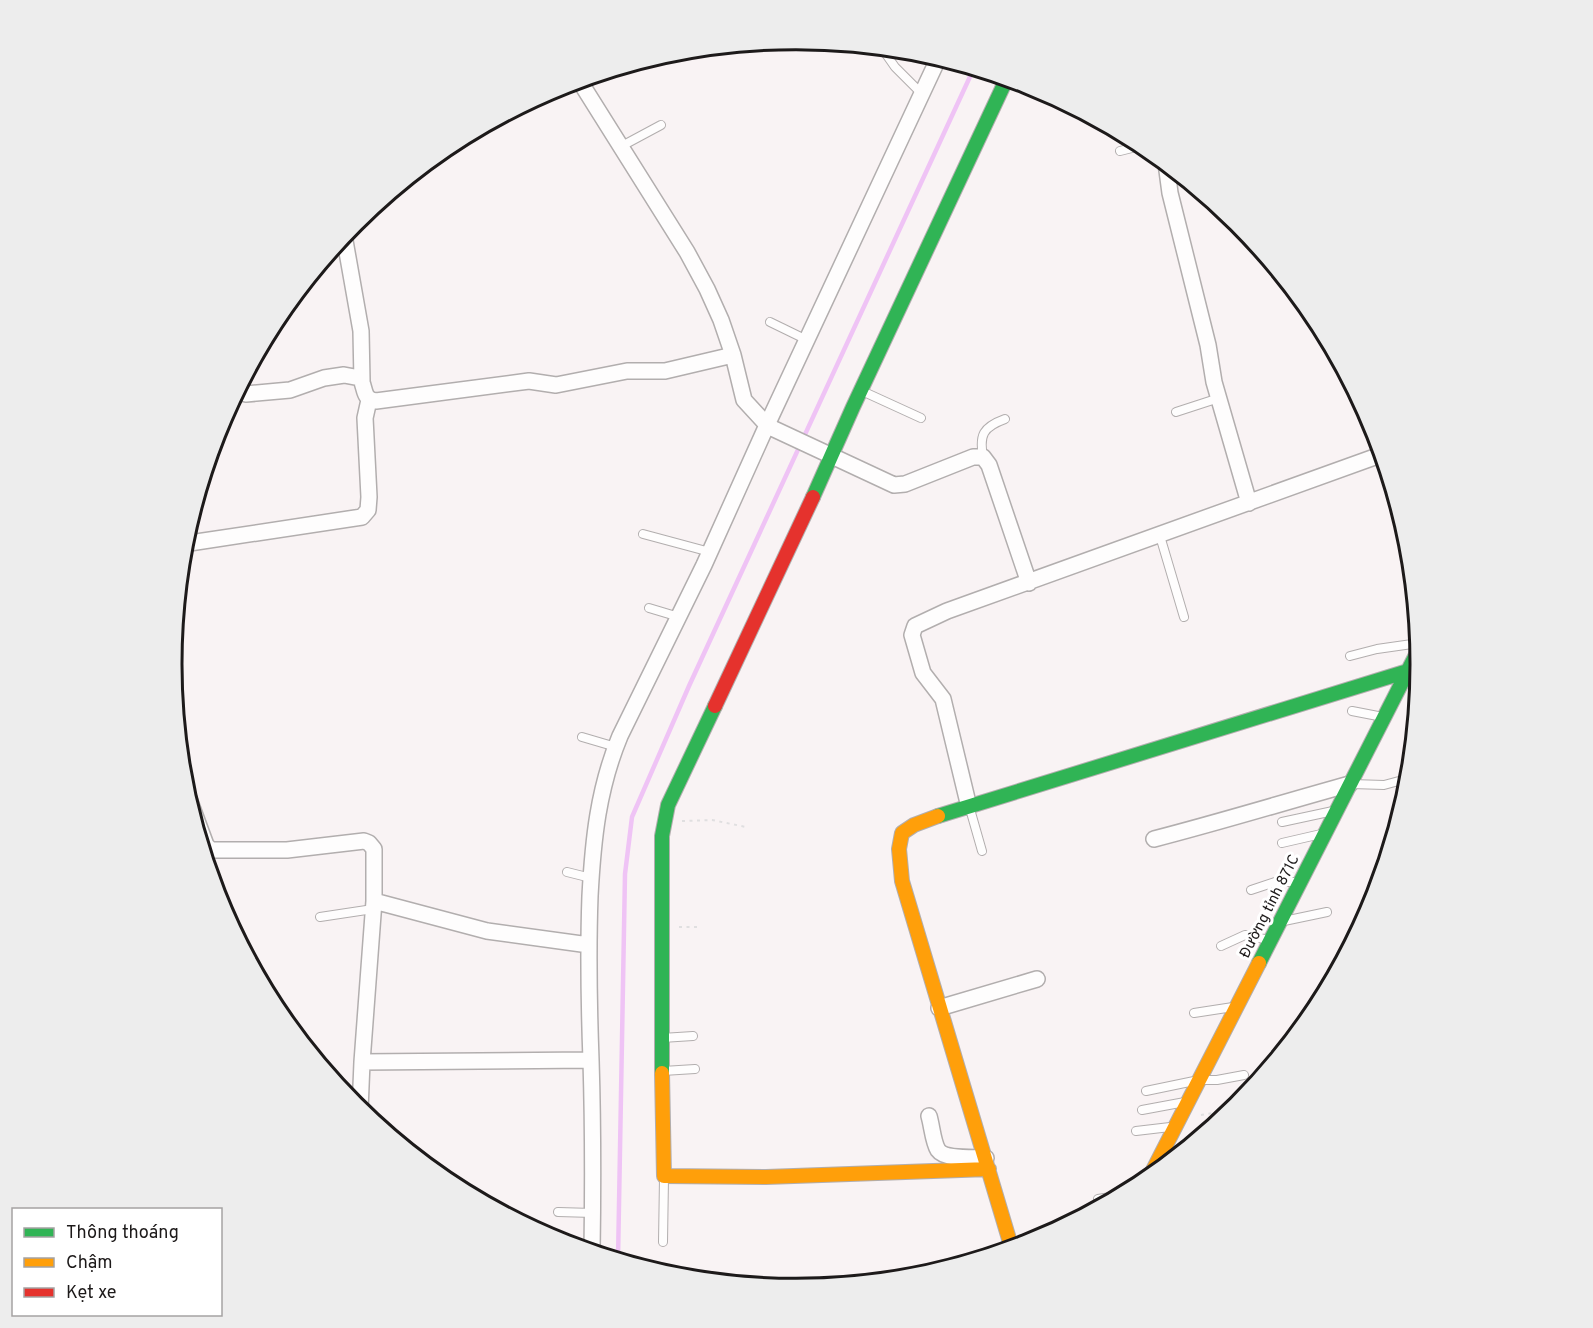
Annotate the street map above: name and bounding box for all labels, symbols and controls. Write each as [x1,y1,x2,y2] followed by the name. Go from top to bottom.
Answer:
[1236,852,1305,962] street label: Đường tỉnh 871C
[12,1208,222,1316] legend
[66,1222,179,1245] text: Thông thoáng
[66,1252,113,1275] text: Chậm
[66,1282,116,1305] text: Kẹt xe

